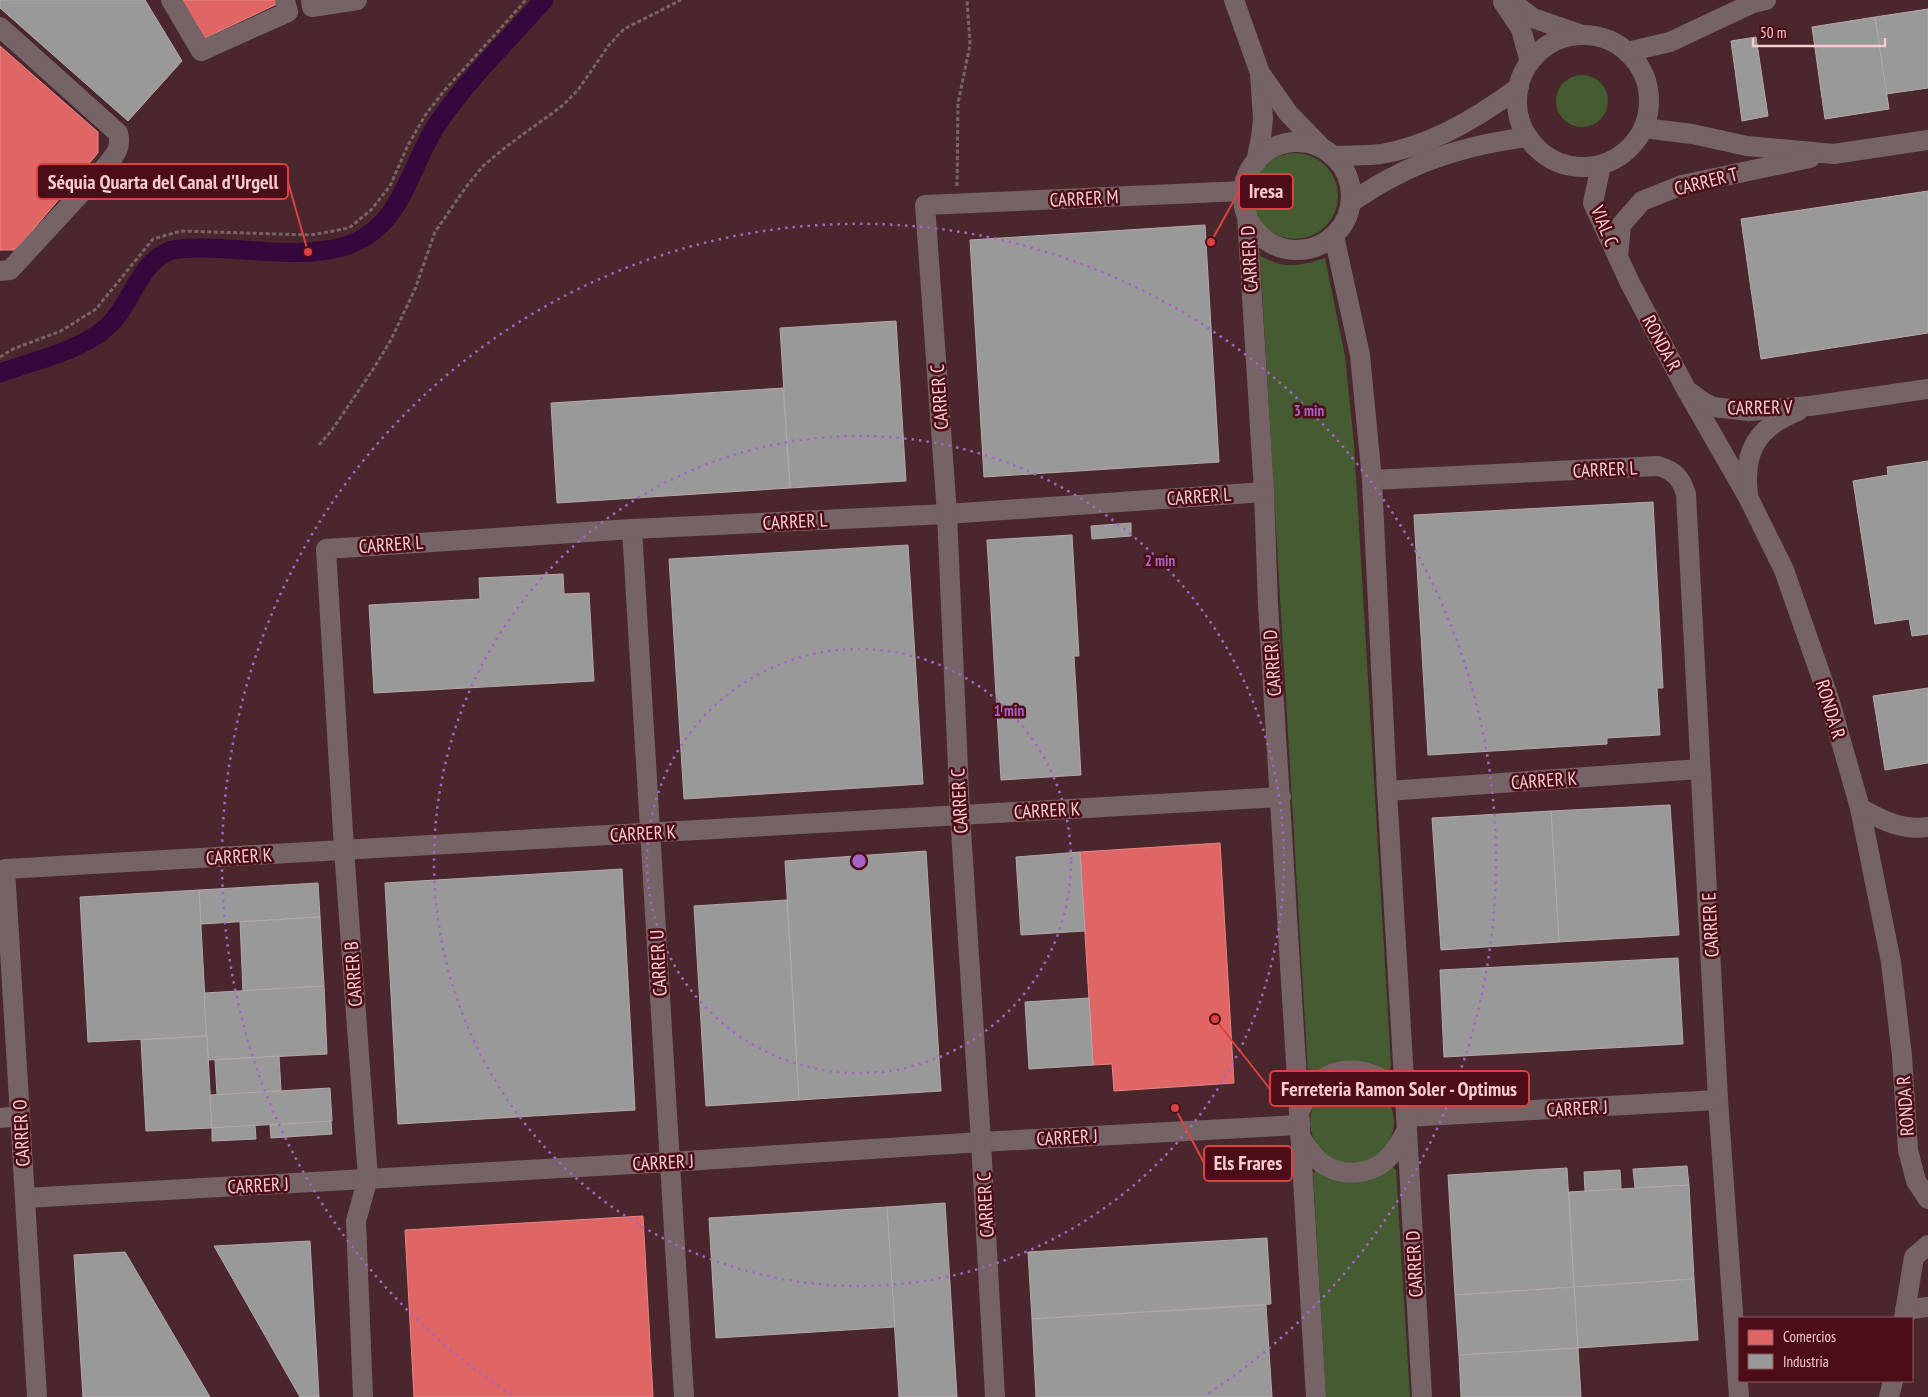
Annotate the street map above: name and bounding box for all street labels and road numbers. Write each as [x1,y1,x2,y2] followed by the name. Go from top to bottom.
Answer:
[1672,161,1741,200] street label: CARRER T
[1049,184,1119,212] street label: CARRER M
[1586,201,1624,250] street label: VIAL C
[1235,225,1263,293] street label: CARRER D
[1637,311,1687,375] street label: RONDA R
[925,363,953,430] street label: CARRER C
[1727,394,1793,420] street label: CARRER V
[1572,455,1638,483] street label: CARRER L
[1166,482,1232,510] street label: CARRER L
[762,507,828,535] street label: CARRER L
[358,530,424,558] street label: CARRER L
[1258,629,1286,697] street label: CARRER D
[1811,677,1851,741] street label: RONDA R
[1510,766,1578,794] street label: CARRER K
[945,767,973,834] street label: CARRER C
[1013,796,1081,824] street label: CARRER K
[609,819,677,847] street label: CARRER K
[205,842,273,870] street label: CARRER K
[1696,892,1724,958] street label: CARRER E
[644,929,672,997] street label: CARRER U
[339,940,367,1008] street label: CARRER B
[1891,1075,1919,1137] street label: RONDA R
[1546,1094,1608,1122] street label: CARRER J
[7,1099,35,1167] street label: CARRER O
[1036,1123,1098,1151] street label: CARRER J
[632,1148,694,1176] street label: CARRER J
[227,1171,289,1199] street label: CARRER J
[971,1171,999,1238] street label: CARRER C
[1400,1230,1428,1298] street label: CARRER D

